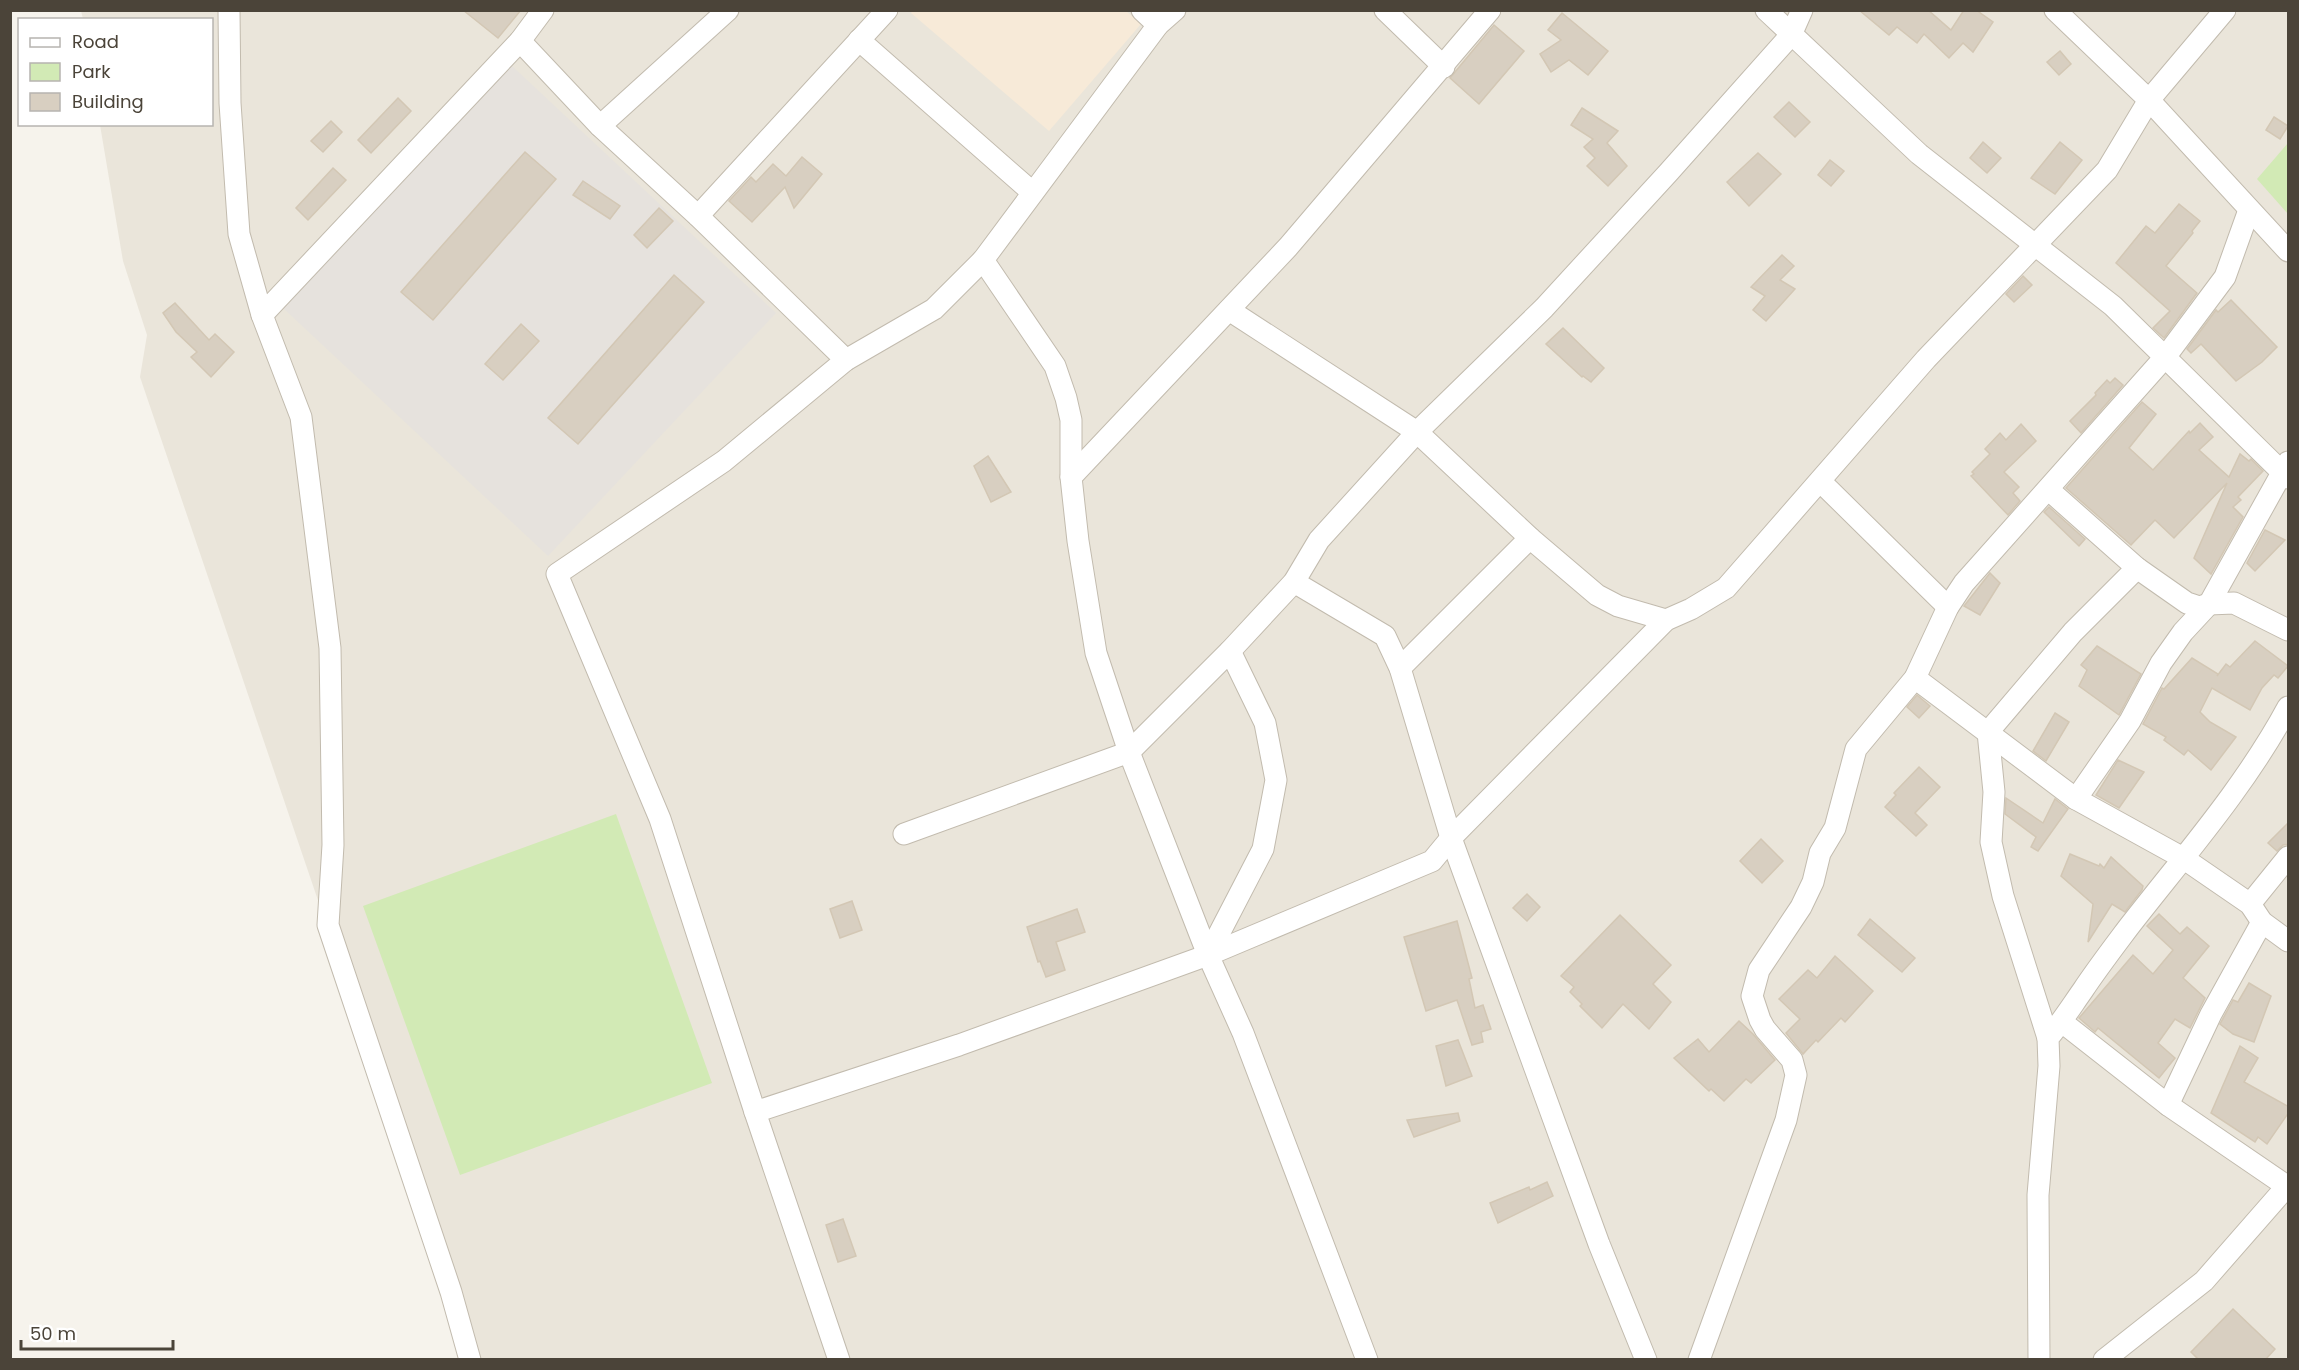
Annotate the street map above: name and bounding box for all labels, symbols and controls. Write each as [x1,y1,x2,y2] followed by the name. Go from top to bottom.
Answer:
[18,18,213,126] legend
[72,29,119,54] text: Road
[72,59,111,84] text: Park
[72,89,144,114] text: Building
[21,1313,172,1351] scale bar
[30,1321,76,1346] text: 50 m

